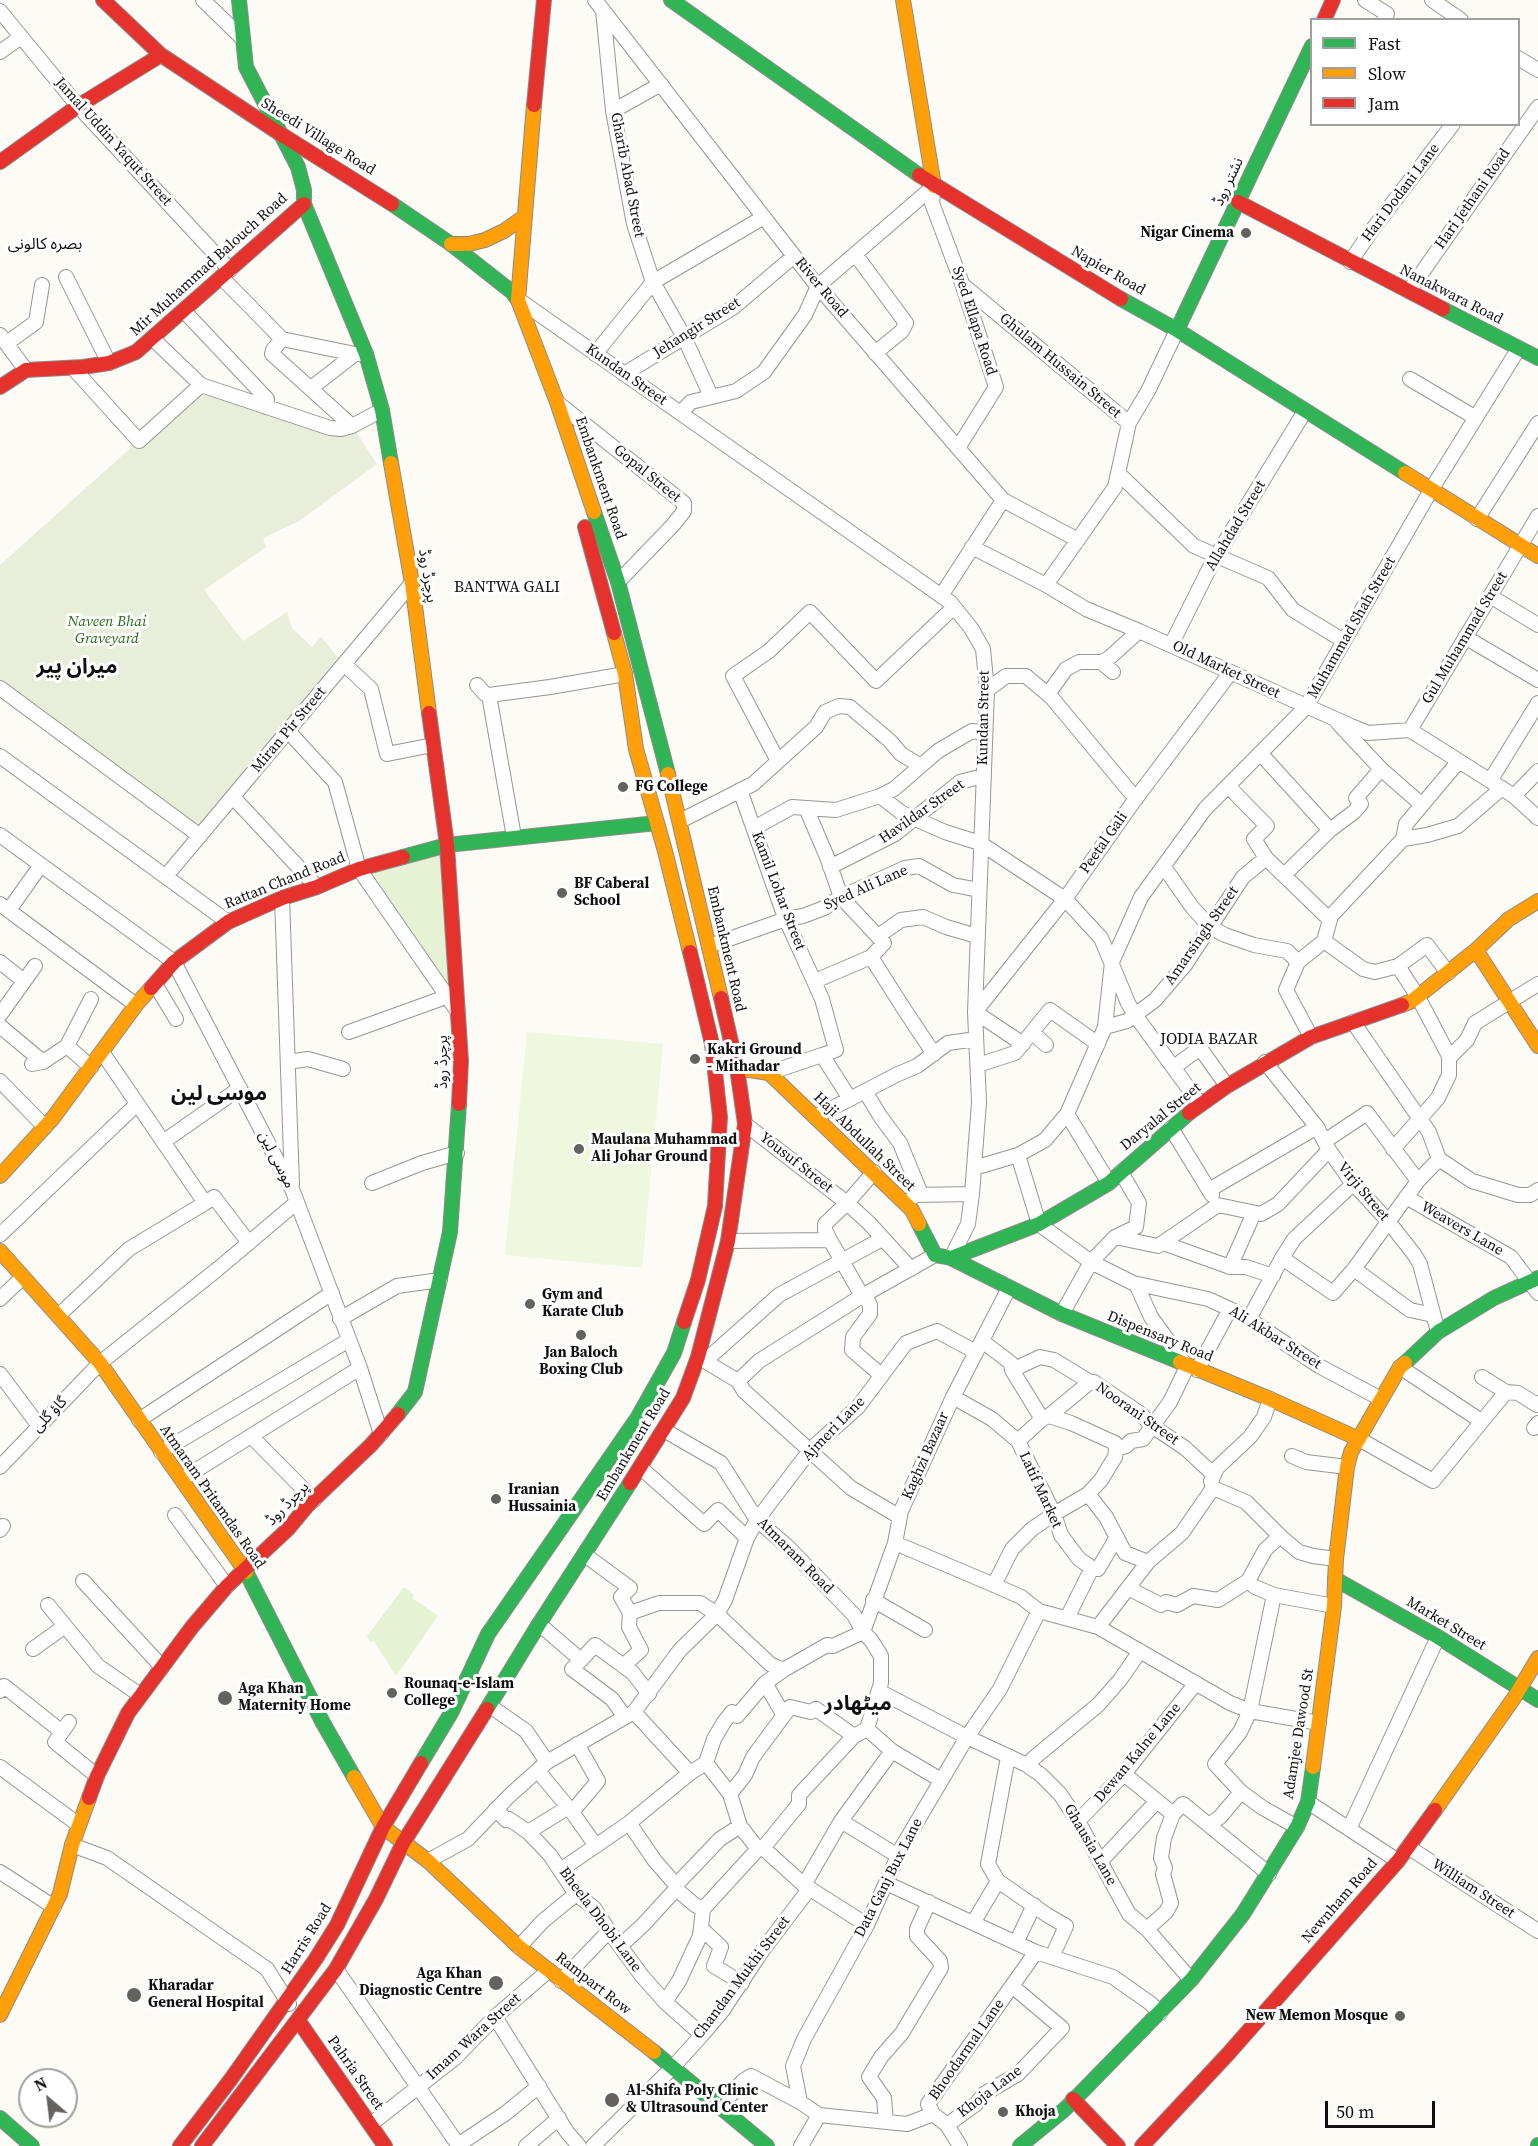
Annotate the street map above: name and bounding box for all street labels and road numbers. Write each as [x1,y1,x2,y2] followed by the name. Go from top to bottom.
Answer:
[51,74,175,210] street label: Jamal Uddin Yaqut Street
[257,95,379,179] street label: Sheedi Village Road
[606,111,648,239] street label: Gharib Abad Street
[1358,140,1444,246] street label: Hari Dodani Lane
[1432,145,1514,253] street label: Hari Jethani Road
[1210,155,1248,209] street label: نشتر روڈ
[127,190,291,340] street label: Mir Muhammad Balouch Road
[1068,242,1148,300] street label: Napier Road
[791,254,851,322] street label: River Road
[1396,261,1506,329] street label: Nanakwara Road
[948,264,1000,378] street label: Syed Ellapa Road
[650,294,744,362] street label: Jehangir Street
[995,310,1125,422] street label: Ghulam Hussain Street
[582,340,670,410] street label: Kundan Street
[571,414,629,542] street label: Embankment Road
[610,441,684,507] street label: Gopal Street
[1202,478,1270,574] street label: Allahdad Street
[414,548,440,604] street label: پرچرڈ روڈ
[1304,554,1400,702] street label: Muhammad Shah Street
[1418,569,1512,707] street label: Gul Muhammad Street
[1169,637,1283,703] street label: Old Market Street
[974,670,994,766] street label: Kundan Street
[248,683,330,777] street label: Miran Pir Street
[876,776,968,848] street label: Havildar Street
[1076,809,1132,877] street label: Peetal Gali
[747,829,809,953] street label: Kamil Lohar Street
[222,849,348,913] street label: Rattan Chand Road
[821,861,911,915] street label: Syed Ali Lane
[1161,883,1243,989] street label: Amarsingh Street
[703,884,749,1014] street label: Embankment Road
[434,1035,452,1089] street label: پرچرڈ روڈ
[1117,1079,1205,1155] street label: Daryalal Street
[809,1089,919,1195] street label: Haji Abdullah Street
[254,1128,298,1192] street label: موسی لین
[756,1129,836,1197] street label: Yousuf Street
[1333,1159,1393,1225] street label: Virji Street
[1417,1198,1507,1260] street label: Weavers Lane
[1226,1302,1324,1374] street label: Ali Akbar Street
[1104,1308,1216,1366] street label: Dispensary Road
[1092,1379,1182,1449] street label: Noorani Street
[593,1385,675,1505] street label: Embankment Road
[29,1393,71,1437] street label: گاؤ گلی
[799,1393,869,1465] street label: Ajmeri Lane
[899,1409,953,1503] street label: Kaghzi Bazaar
[155,1421,269,1573] street label: Atmaram Pritamdas Road
[1014,1449,1066,1531] street label: Latif Market
[263,1478,313,1530] street label: پرچرڈ روڈ
[753,1514,837,1598] street label: Atmaram Road
[1403,1593,1489,1655] street label: Market Street
[1280,1667,1318,1801] street label: Adamjee Dawood St
[1091,1699,1185,1807] street label: Dewan Kalne Lane
[1059,1801,1121,1889] street label: Ghausia Lane
[851,1815,927,1941] street label: Data Ganj Bux Lane
[1298,1855,1382,1947] street label: Newnham Road
[1428,1855,1518,1923] street label: William Street
[555,1864,645,1976] street label: Bheela Dhobi Lane
[278,1900,336,1978] street label: Harris Road
[690,1913,794,2043] street label: Chandan Mukhi Street
[552,1949,634,2019] street label: Rampart Row
[423,1990,525,2084] street label: Imam Wara Street
[925,1996,1009,2104] street label: Bhoodarmal Lane
[323,2033,387,2113] street label: Pahria Street
[954,2062,1026,2122] street label: Khoja Lane

